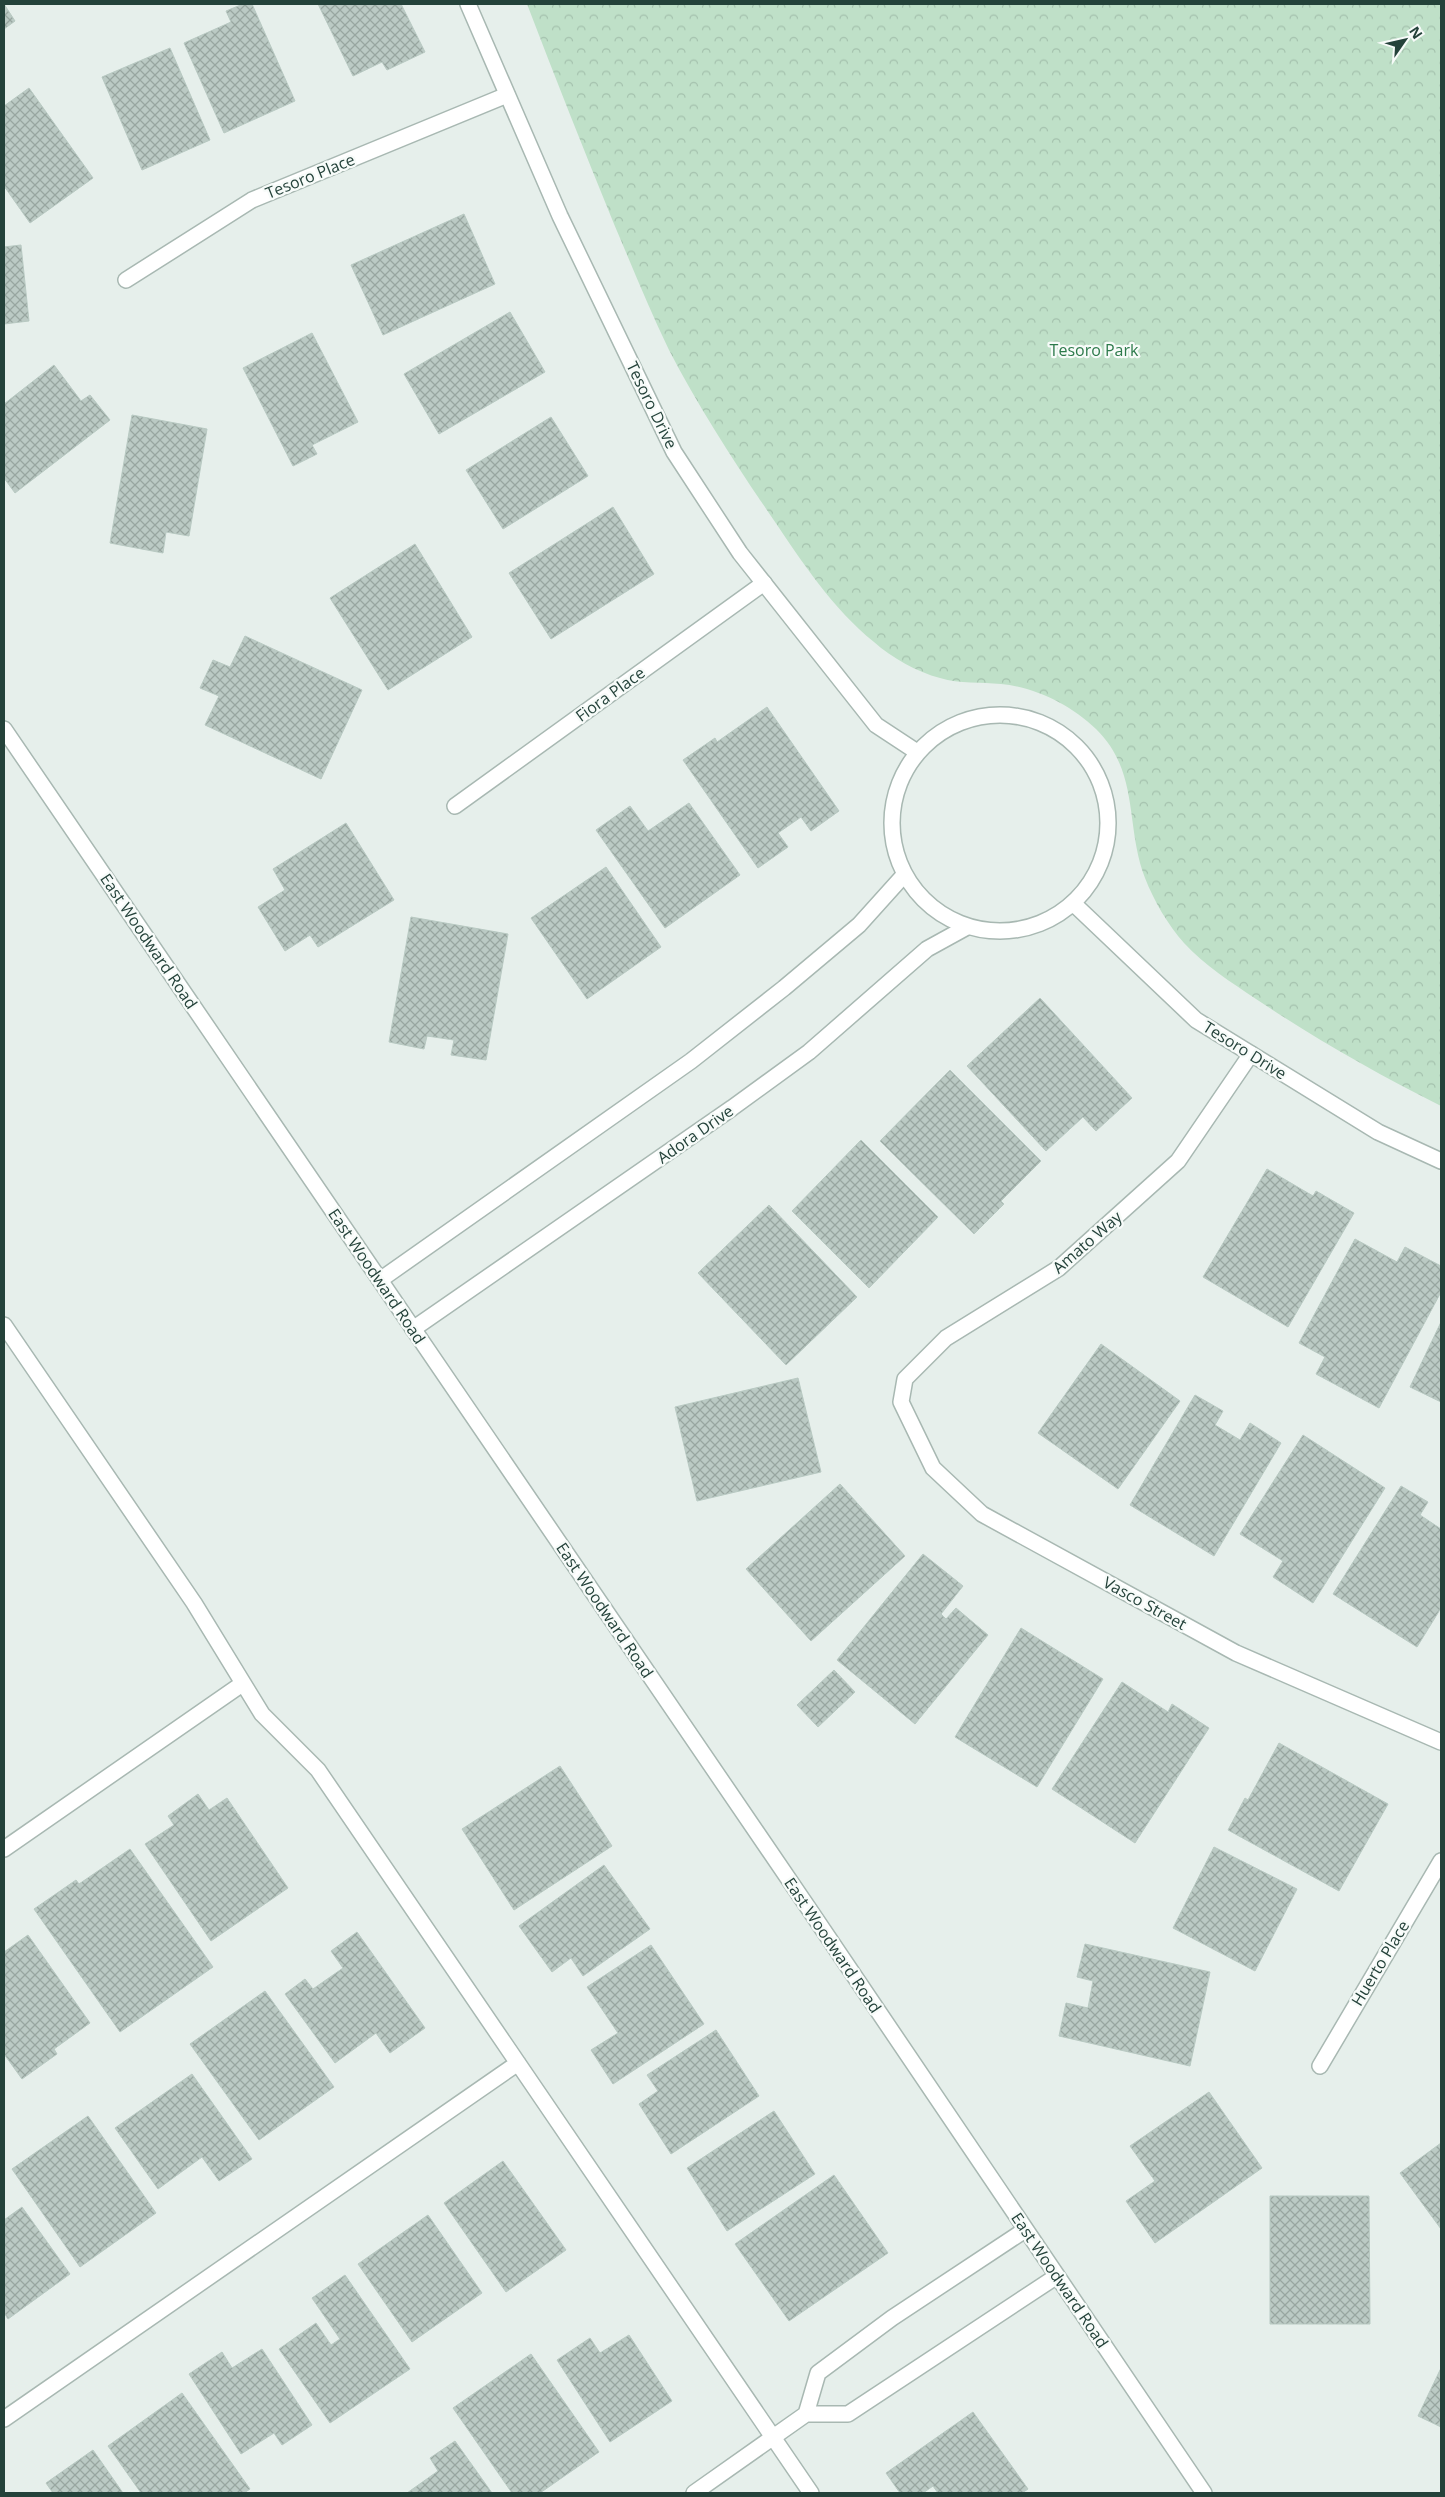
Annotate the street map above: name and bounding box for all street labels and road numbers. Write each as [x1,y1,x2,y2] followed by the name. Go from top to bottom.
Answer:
[262,148,358,204] street label: Tesoro Place
[621,358,683,452] street label: Tesoro Drive
[571,661,649,727] street label: Fiora Place
[95,869,203,1013] street label: East Woodward Road
[1199,1016,1291,1084] street label: Tesoro Drive
[653,1100,737,1168] street label: Adora Drive
[323,1204,431,1348] street label: East Woodward Road
[1048,1205,1127,1278] street label: Amato Way
[551,1538,659,1682] street label: East Woodward Road
[1099,1571,1191,1635] street label: Vasco Street
[779,1873,887,2017] street label: East Woodward Road
[1346,1916,1414,2010] street label: Huerto Place
[1006,2208,1114,2352] street label: East Woodward Road

